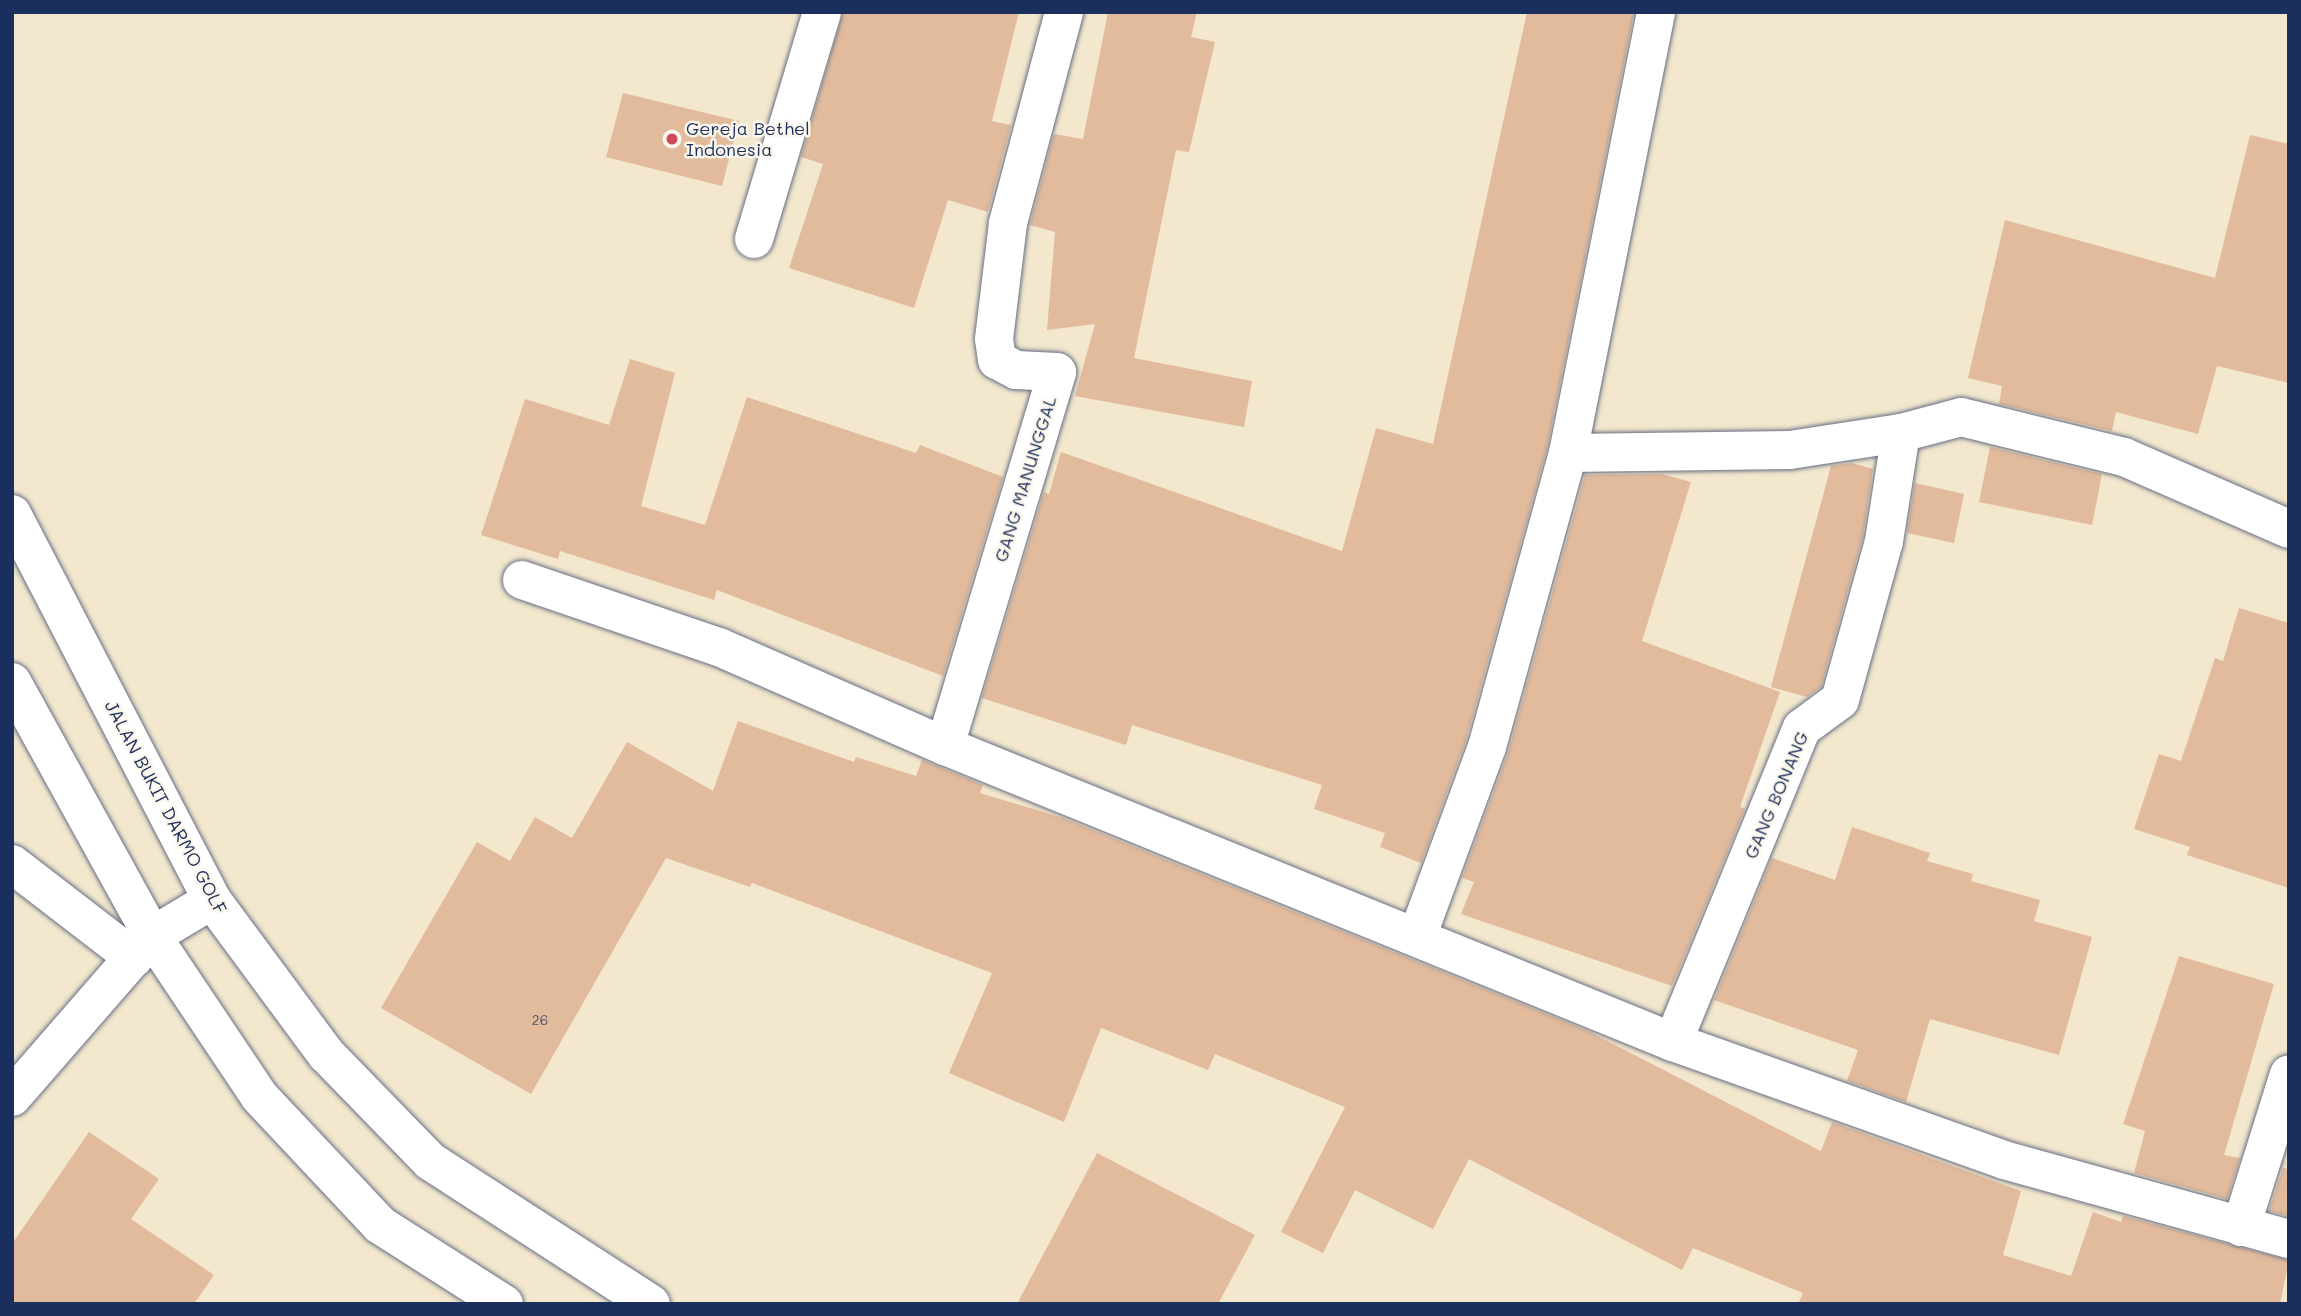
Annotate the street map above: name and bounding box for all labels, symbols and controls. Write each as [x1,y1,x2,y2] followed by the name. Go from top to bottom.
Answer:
[686,118,810,160] place label: Gereja Bethel Indonesia
[664,131,680,147] marker: Gereja Bethel Indonesia
[990,394,1060,564] street label: GANG MANUNGGAL
[100,696,232,918] street label: JALAN BUKIT DARMO GOLF
[1739,728,1813,862] street label: GANG BONANG
[532,1012,548,1028] house number: 26

